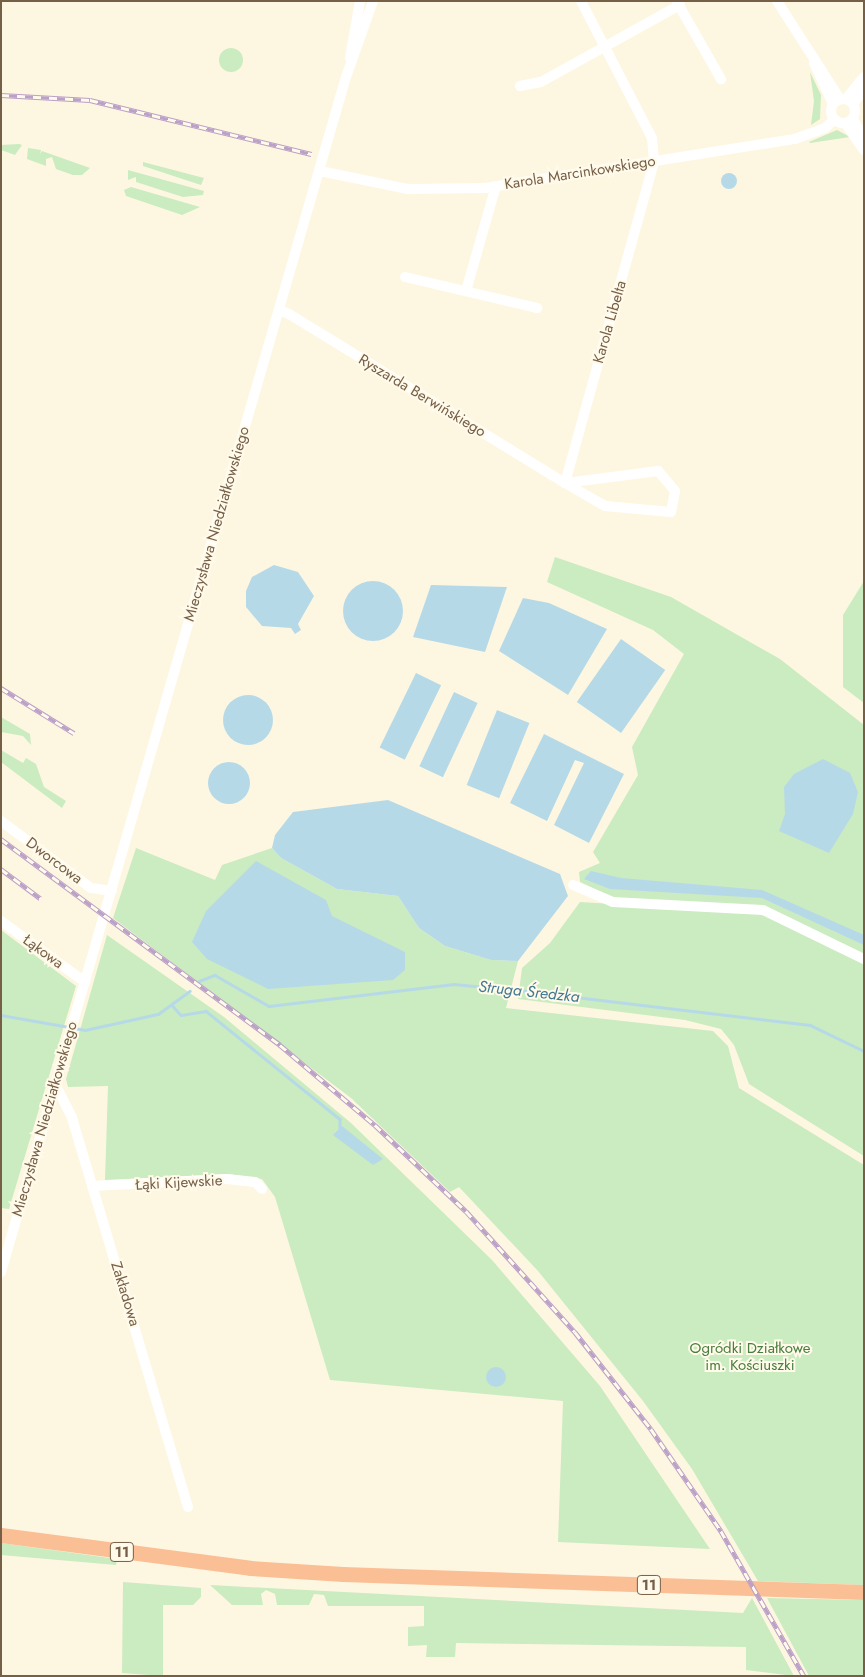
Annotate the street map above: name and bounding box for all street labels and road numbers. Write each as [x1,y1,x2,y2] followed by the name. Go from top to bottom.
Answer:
[503,152,657,194] street label: Karola Marcinkowskiego
[590,279,630,365] street label: Karola Libelta
[355,351,489,441] street label: Ryszarda Berwińskiego
[181,424,253,624] street label: Mieczysława Niedziałkowskiego
[22,834,86,888] street label: Dworcowa
[19,931,67,973] street label: Łąkowa
[9,1019,81,1219] street label: Mieczysława Niedziałkowskiego
[135,1172,223,1194] street label: Łąki Kijewskie
[107,1260,143,1328] street label: Zakładowa
[110,1540,134,1564] road number: 11
[636,1574,662,1596] road number: 11

